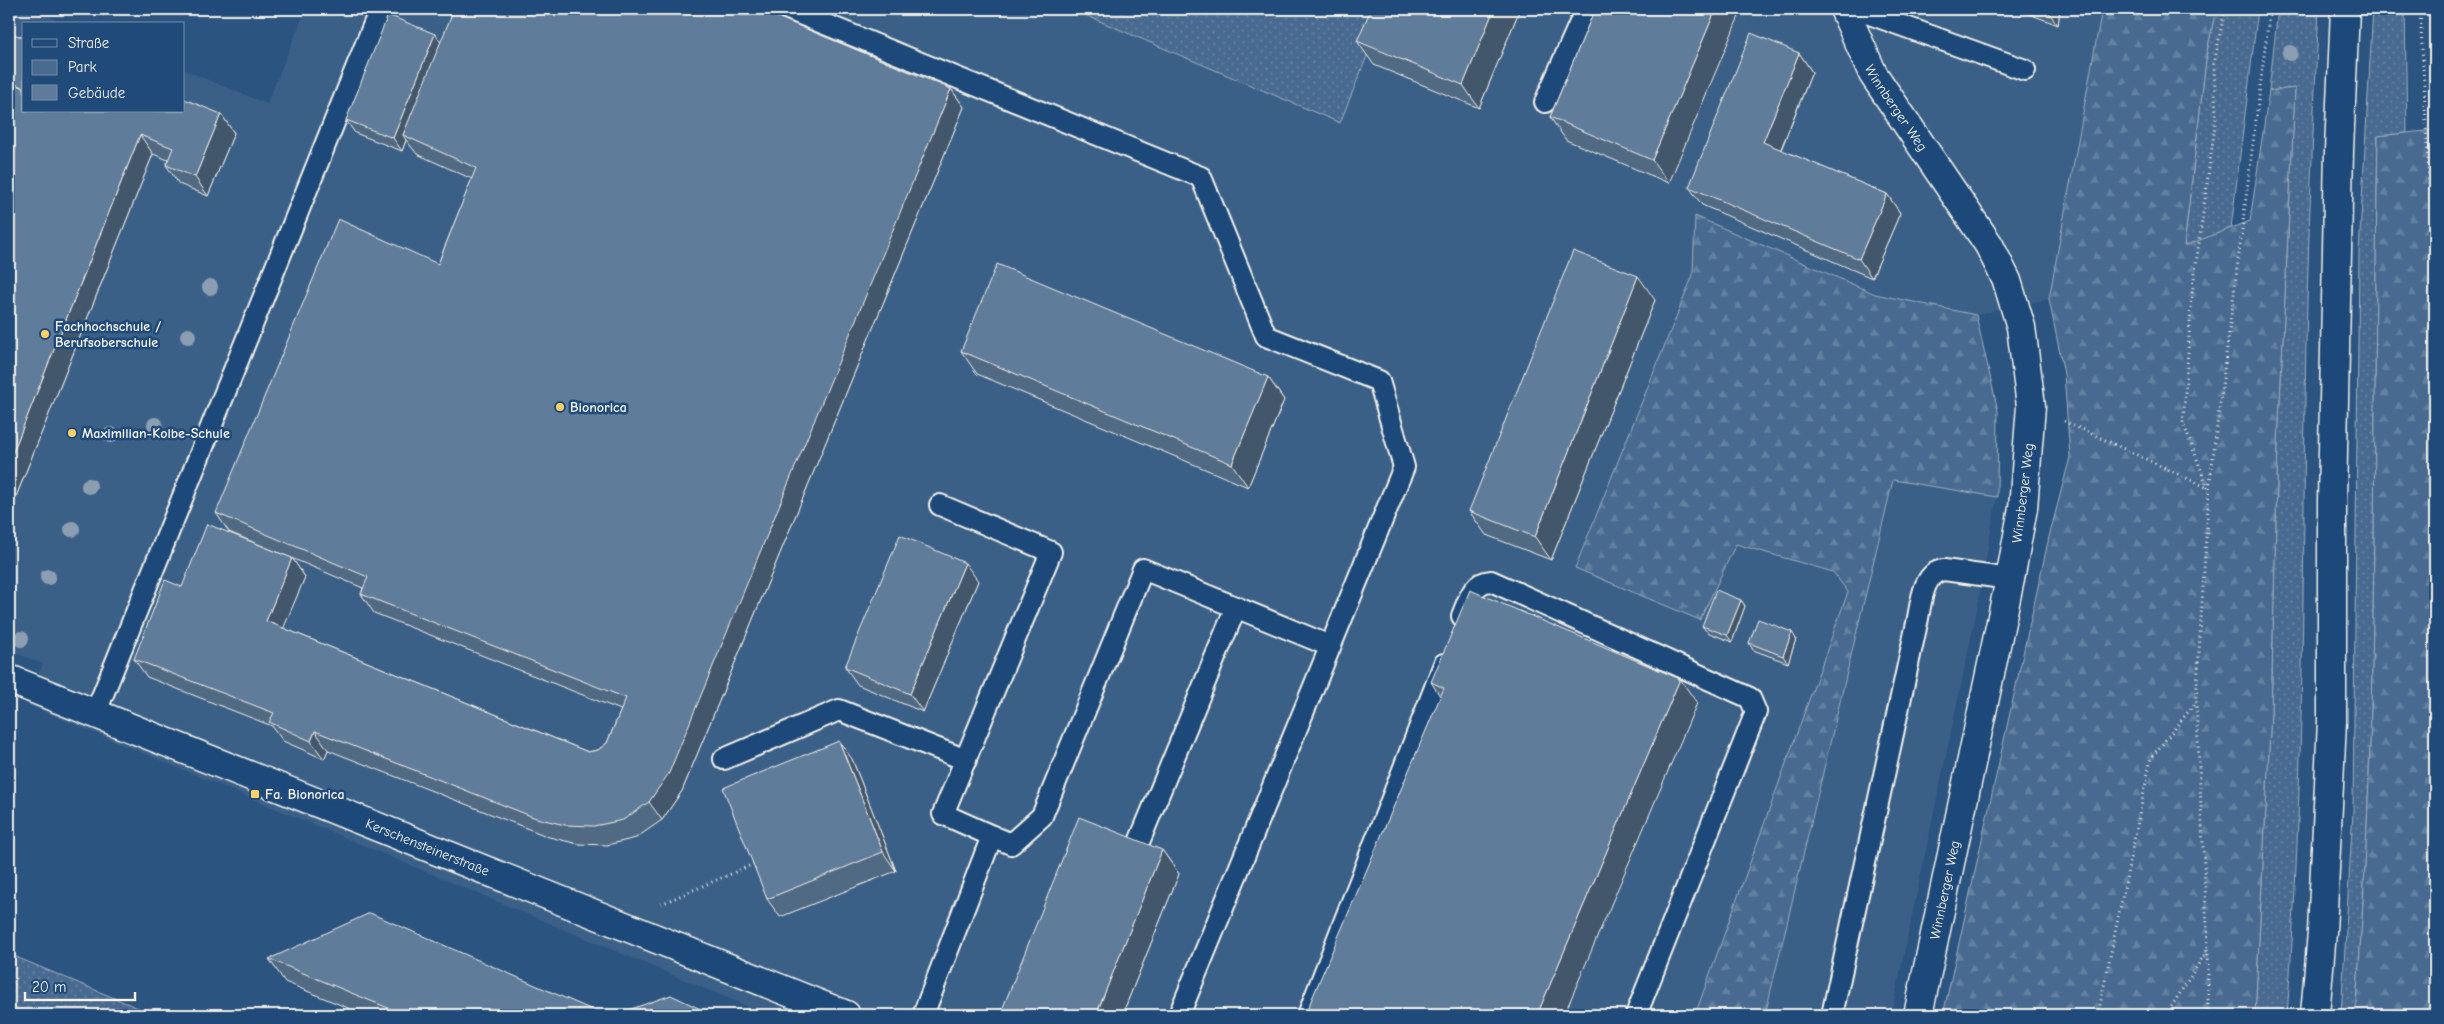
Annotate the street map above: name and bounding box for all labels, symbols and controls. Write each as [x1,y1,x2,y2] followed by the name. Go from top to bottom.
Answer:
[22,22,185,112] legend
[68,34,110,52] text: Straße
[68,58,97,76] text: Park
[1861,62,1931,154] street label: Winnberger Weg
[68,84,126,102] text: Gebäude
[55,318,161,351] place label: Fachhochschule / Berufsoberschule
[39,328,51,340] marker: Fachhochschule / Berufsoberschule
[570,399,627,416] place label: Bionorica
[554,401,566,413] marker: Bionorica
[82,425,230,442] place label: Maximilian-Kolbe-Schule
[66,427,78,439] marker: Maximilian-Kolbe-Schule
[2008,442,2038,544] street label: Winnberger Weg
[265,786,345,803] place label: Fa. Bionorica
[249,788,261,800] marker: Fa. Bionorica
[363,815,492,879] street label: Kerschensteinerstraße
[1926,839,1964,941] street label: Winnberger Weg
[25,969,135,1001] scale bar
[32,978,66,996] text: 20 m

